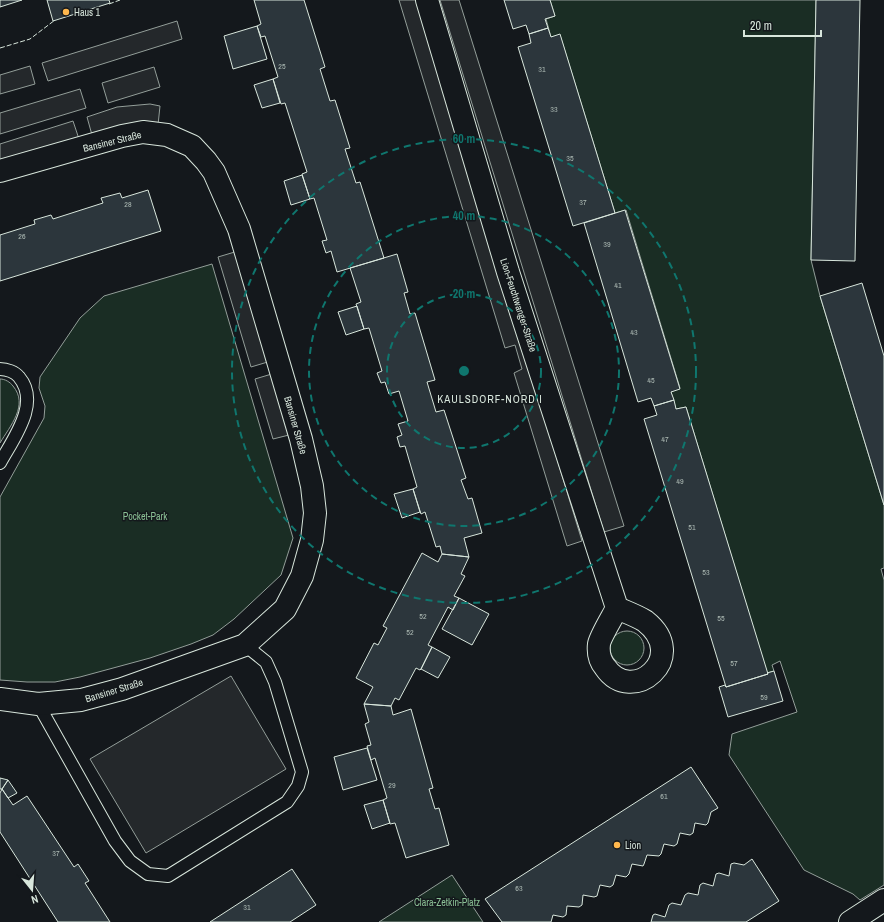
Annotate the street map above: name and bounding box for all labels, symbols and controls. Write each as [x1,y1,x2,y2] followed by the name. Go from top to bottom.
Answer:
[74,6,100,19] place label: Haus 1
[61,7,71,17] marker: Haus 1
[744,12,821,38] scale bar
[750,18,772,34] text: 20 m
[278,61,286,71] house number: 25
[538,64,546,74] house number: 31
[550,104,558,114] house number: 33
[82,128,143,155] street label: Bansiner Straße
[453,131,475,147] text: 60 m
[566,153,574,163] house number: 35
[579,197,587,207] house number: 37
[124,199,132,209] house number: 28
[453,208,475,224] text: 40 m
[18,231,26,241] house number: 26
[603,239,611,249] house number: 39
[497,257,540,354] street label: Lion-Feuchtwanger-Straße
[614,280,622,290] house number: 41
[453,286,475,302] text: 20 m
[630,327,638,337] house number: 43
[457,364,471,378] centre of rings
[647,375,655,385] house number: 45
[437,392,543,406] district label: KAULSDORF-NORD I
[281,395,310,456] street label: Bansiner Straße
[661,434,669,444] house number: 47
[676,476,684,486] house number: 49
[123,510,168,523] park label: Pocket-Park
[688,522,696,532] house number: 51
[702,567,710,577] house number: 53
[419,611,427,621] house number: 52
[717,613,725,623] house number: 55
[406,627,414,637] house number: 52
[730,658,738,668] house number: 57
[84,675,145,705] street label: Bansiner Straße
[760,692,768,702] house number: 59
[388,780,396,790] house number: 29
[660,791,668,801] house number: 61
[625,839,641,852] place label: Lion
[612,840,622,850] marker: Lion
[52,848,60,858] house number: 37
[12,870,52,910] north arrow
[515,883,523,893] house number: 63
[30,892,40,907] text: N
[414,896,480,909] park label: Clara-Zetkin-Platz
[243,902,251,912] house number: 31

